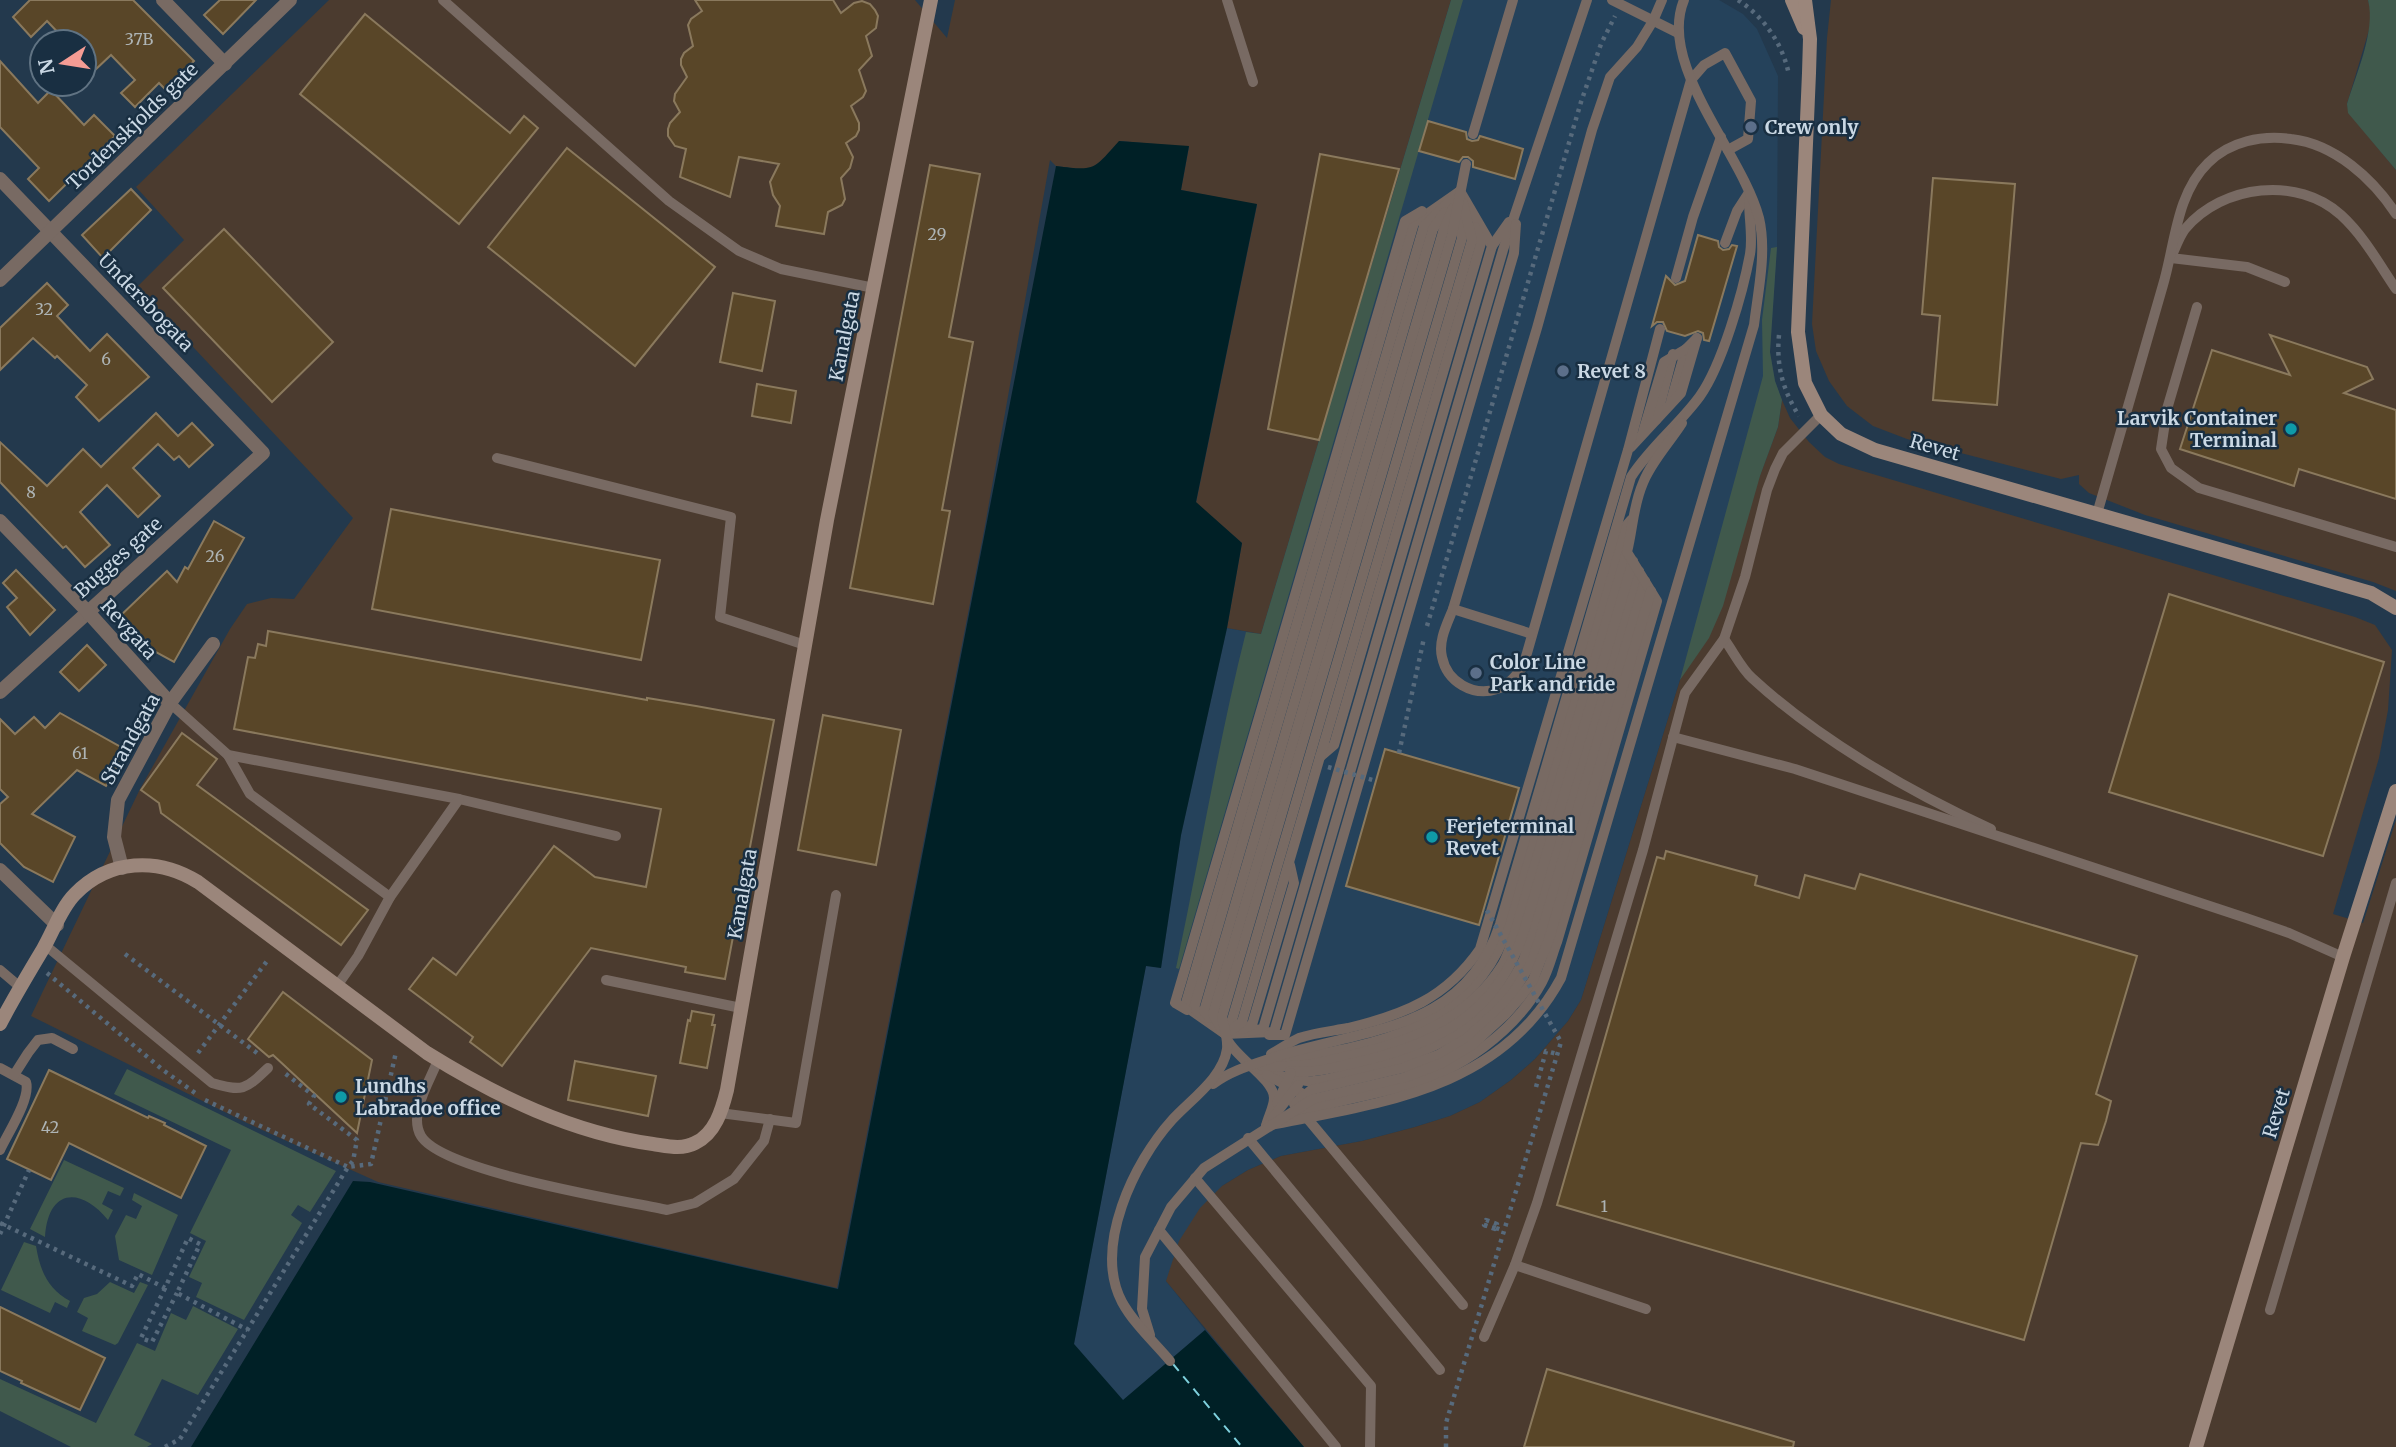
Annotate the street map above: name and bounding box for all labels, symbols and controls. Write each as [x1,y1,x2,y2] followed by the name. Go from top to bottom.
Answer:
[28,28,98,98] north arrow
[125,29,153,49] house number: 37B
[33,57,60,76] text: N
[61,57,203,195] street label: Tordenskjolds gate
[1765,115,1859,139] place label: Crew only
[1743,119,1759,135] marker: Crew only
[928,224,946,244] house number: 29
[93,248,199,356] street label: Undersbogata
[823,289,865,383] street label: Kanalgata
[35,299,53,319] house number: 32
[101,349,111,369] house number: 6
[1577,359,1646,383] place label: Revet 8
[1555,363,1571,379] marker: Revet 8
[2117,406,2277,452] place label: Larvik Container Terminal
[2283,421,2299,437] marker: Larvik Container Terminal
[1907,428,1963,466] street label: Revet
[26,482,36,502] house number: 8
[69,511,167,603] street label: Bugges gate
[206,546,225,566] house number: 26
[96,594,162,664] street label: Revgata
[1490,650,1615,696] place label: Color Line Park and ride
[1468,665,1484,681] marker: Color Line Park and ride
[95,689,165,789] street label: Strandgata
[72,743,88,763] house number: 61
[1446,814,1574,860] place label: Ferjeterminal Revet
[1424,829,1440,845] marker: Ferjeterminal Revet
[722,847,762,941] street label: Kanalgata
[355,1074,501,1120] place label: Lundhs Labradoe office
[2257,1084,2295,1141] street label: Revet
[333,1089,349,1105] marker: Lundhs Labradoe office
[41,1117,59,1137] house number: 42
[1600,1196,1608,1216] house number: 1

